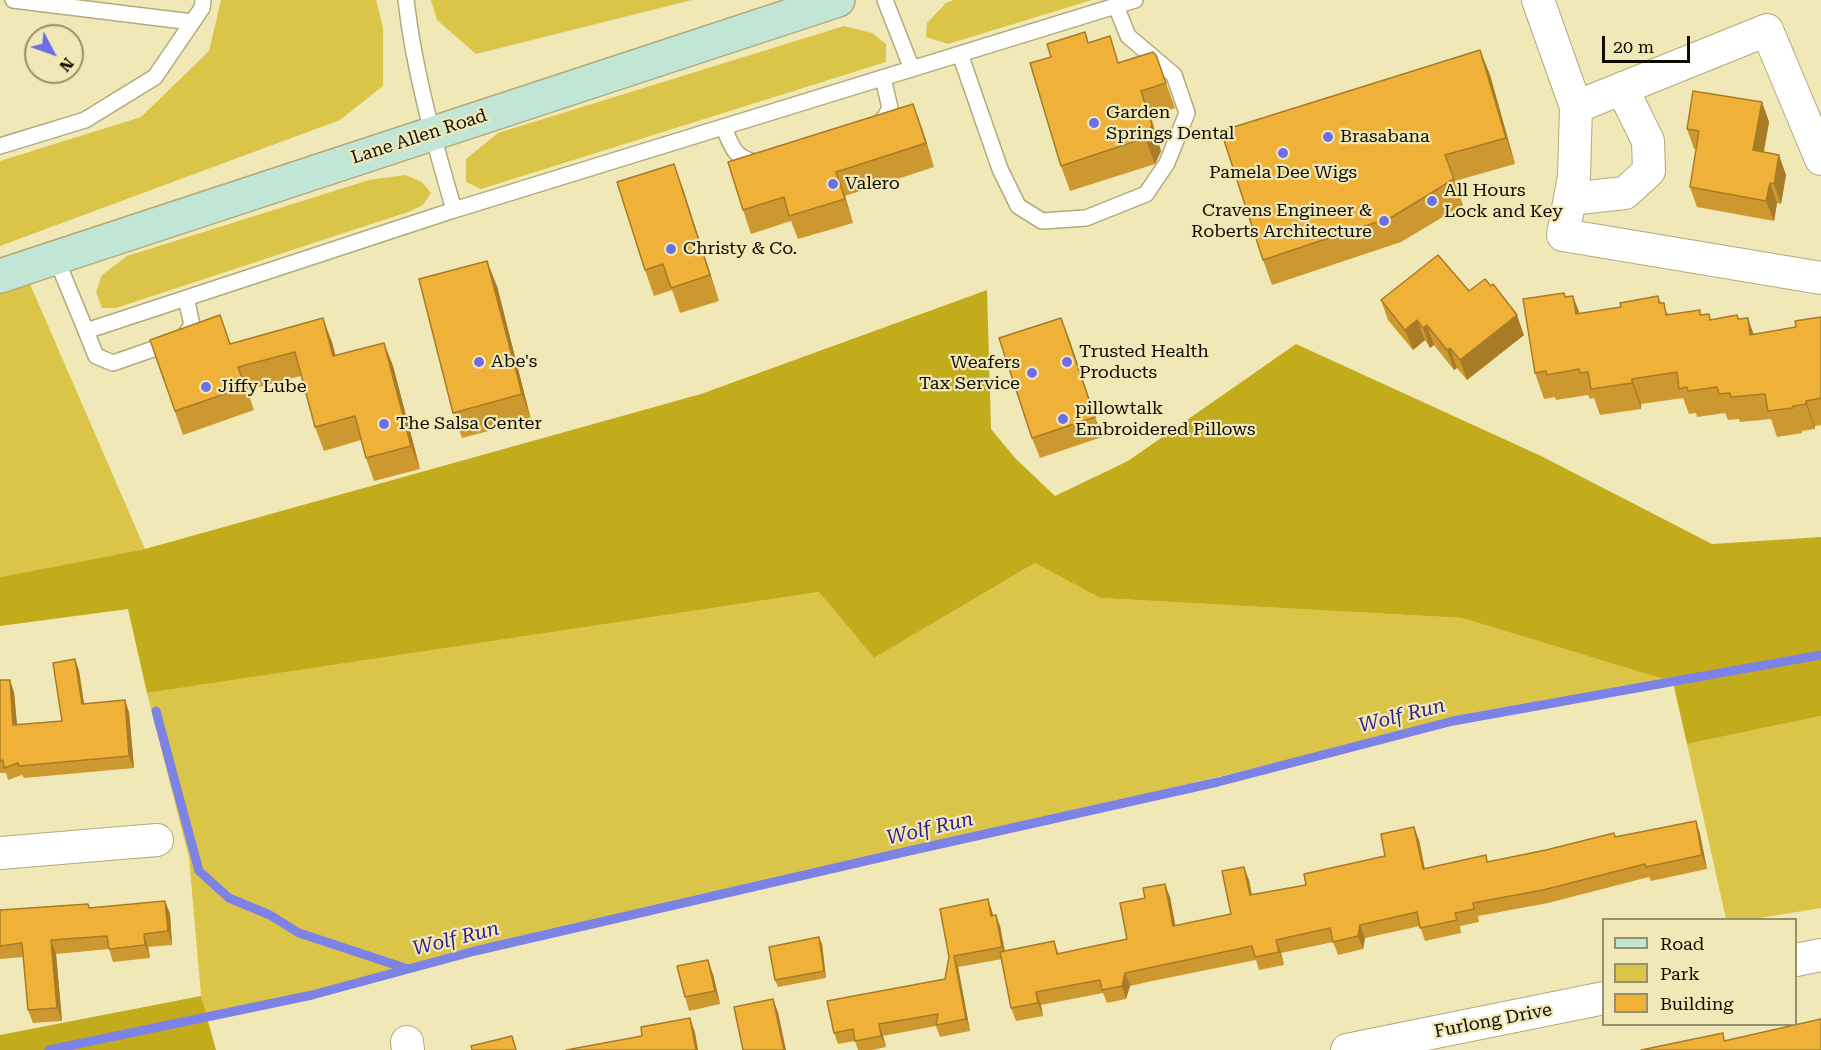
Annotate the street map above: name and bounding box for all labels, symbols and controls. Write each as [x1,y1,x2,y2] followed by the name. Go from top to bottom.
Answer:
[24,24,84,84] north arrow
[1605,24,1694,62] scale bar
[1613,36,1654,57] text: 20 m
[55,54,78,76] text: N
[1106,102,1234,144] place label: Garden Springs Dental
[348,105,490,169] street label: Lane Allen Road
[1087,116,1101,130] marker: Garden Springs Dental
[1340,126,1430,148] place label: Brasabana
[1321,130,1335,144] marker: Brasabana
[1276,146,1290,160] marker: Pamela Dee Wigs
[1209,162,1357,184] place label: Pamela Dee Wigs
[845,173,900,195] place label: Valero
[826,177,840,191] marker: Valero
[1444,180,1563,222] place label: All Hours Lock and Key
[1425,194,1439,208] marker: All Hours Lock and Key
[1191,200,1372,242] place label: Cravens Engineer & Roberts Architecture
[1377,214,1391,228] marker: Cravens Engineer & Roberts Architecture
[683,238,797,260] place label: Christy & Co.
[664,242,678,256] marker: Christy & Co.
[1079,341,1209,384] place label: Trusted Health Products
[491,351,537,373] place label: Abe's
[919,352,1020,394] place label: Weafers Tax Service
[472,355,486,369] marker: Abe's
[1060,355,1074,369] marker: Trusted Health Products
[1025,366,1039,380] marker: Weafers Tax Service
[218,376,307,398] place label: Jiffy Lube
[199,380,213,394] marker: Jiffy Lube
[1075,398,1256,440] place label: pillowtalk Embroidered Pillows
[1056,412,1070,426] marker: pillowtalk Embroidered Pillows
[396,413,542,435] place label: The Salsa Center
[377,417,391,431] marker: The Salsa Center
[1356,694,1448,738] water label: Wolf Run
[884,807,976,851] water label: Wolf Run
[410,917,502,961] water label: Wolf Run
[1602,918,1797,1026] legend
[1660,933,1704,954] text: Road
[1660,963,1700,984] text: Park
[1660,993,1734,1014] text: Building
[1432,999,1554,1043] street label: Furlong Drive

